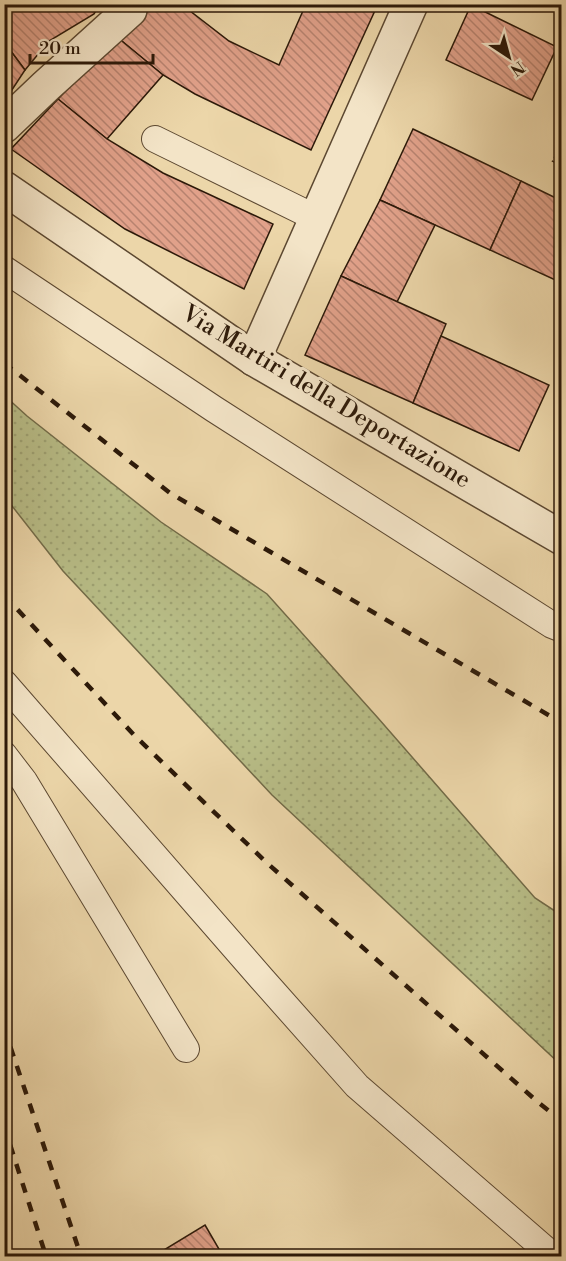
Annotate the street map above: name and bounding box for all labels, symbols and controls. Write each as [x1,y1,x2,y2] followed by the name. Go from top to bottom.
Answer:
[30,27,153,65] scale bar
[479,27,539,87] north arrow
[39,37,81,60] text: 20 m
[506,57,528,80] text: N
[175,298,476,495] street label: Via Martiri della Deportazione

